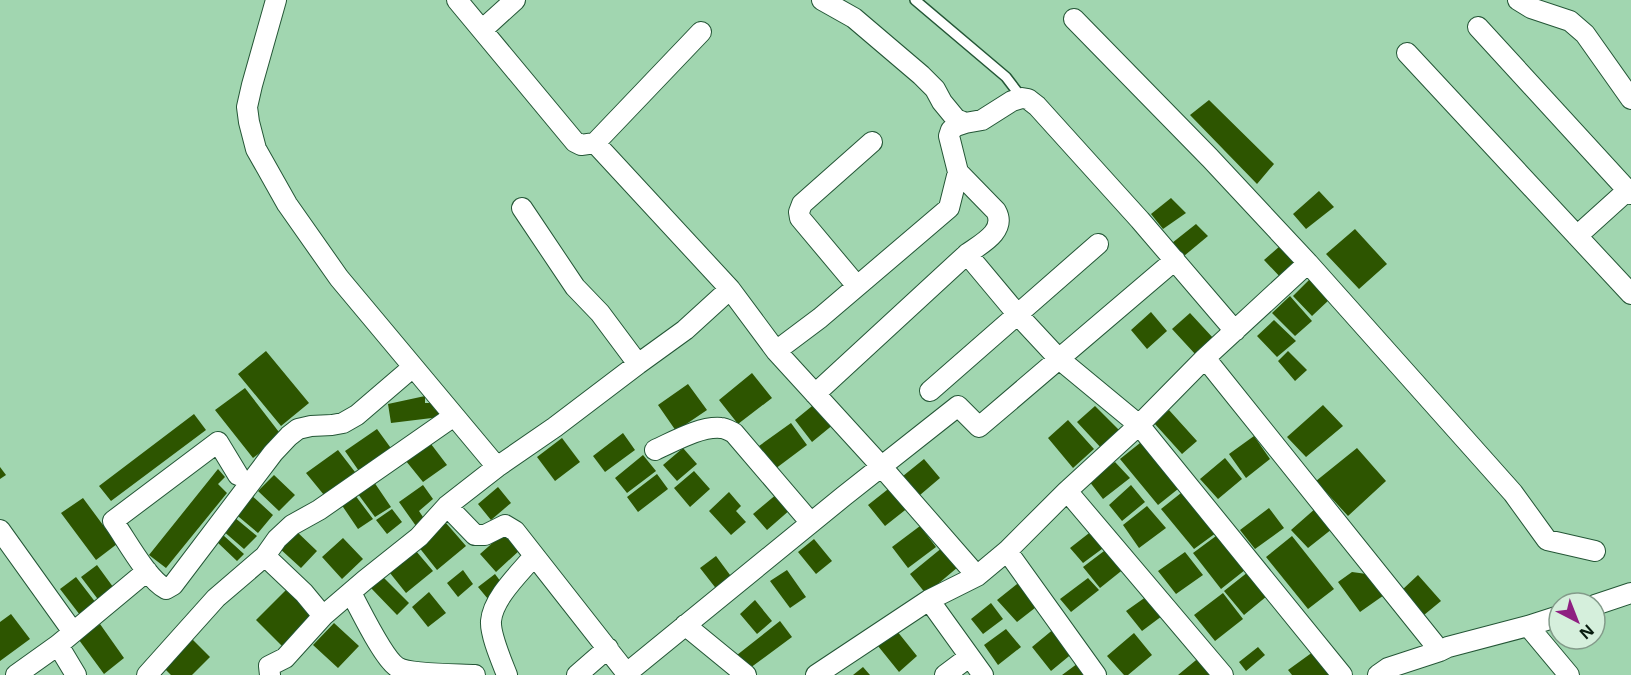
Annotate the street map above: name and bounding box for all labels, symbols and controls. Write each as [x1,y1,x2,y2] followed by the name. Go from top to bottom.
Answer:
[1547,591,1607,651] north arrow
[1575,620,1599,645] text: N

